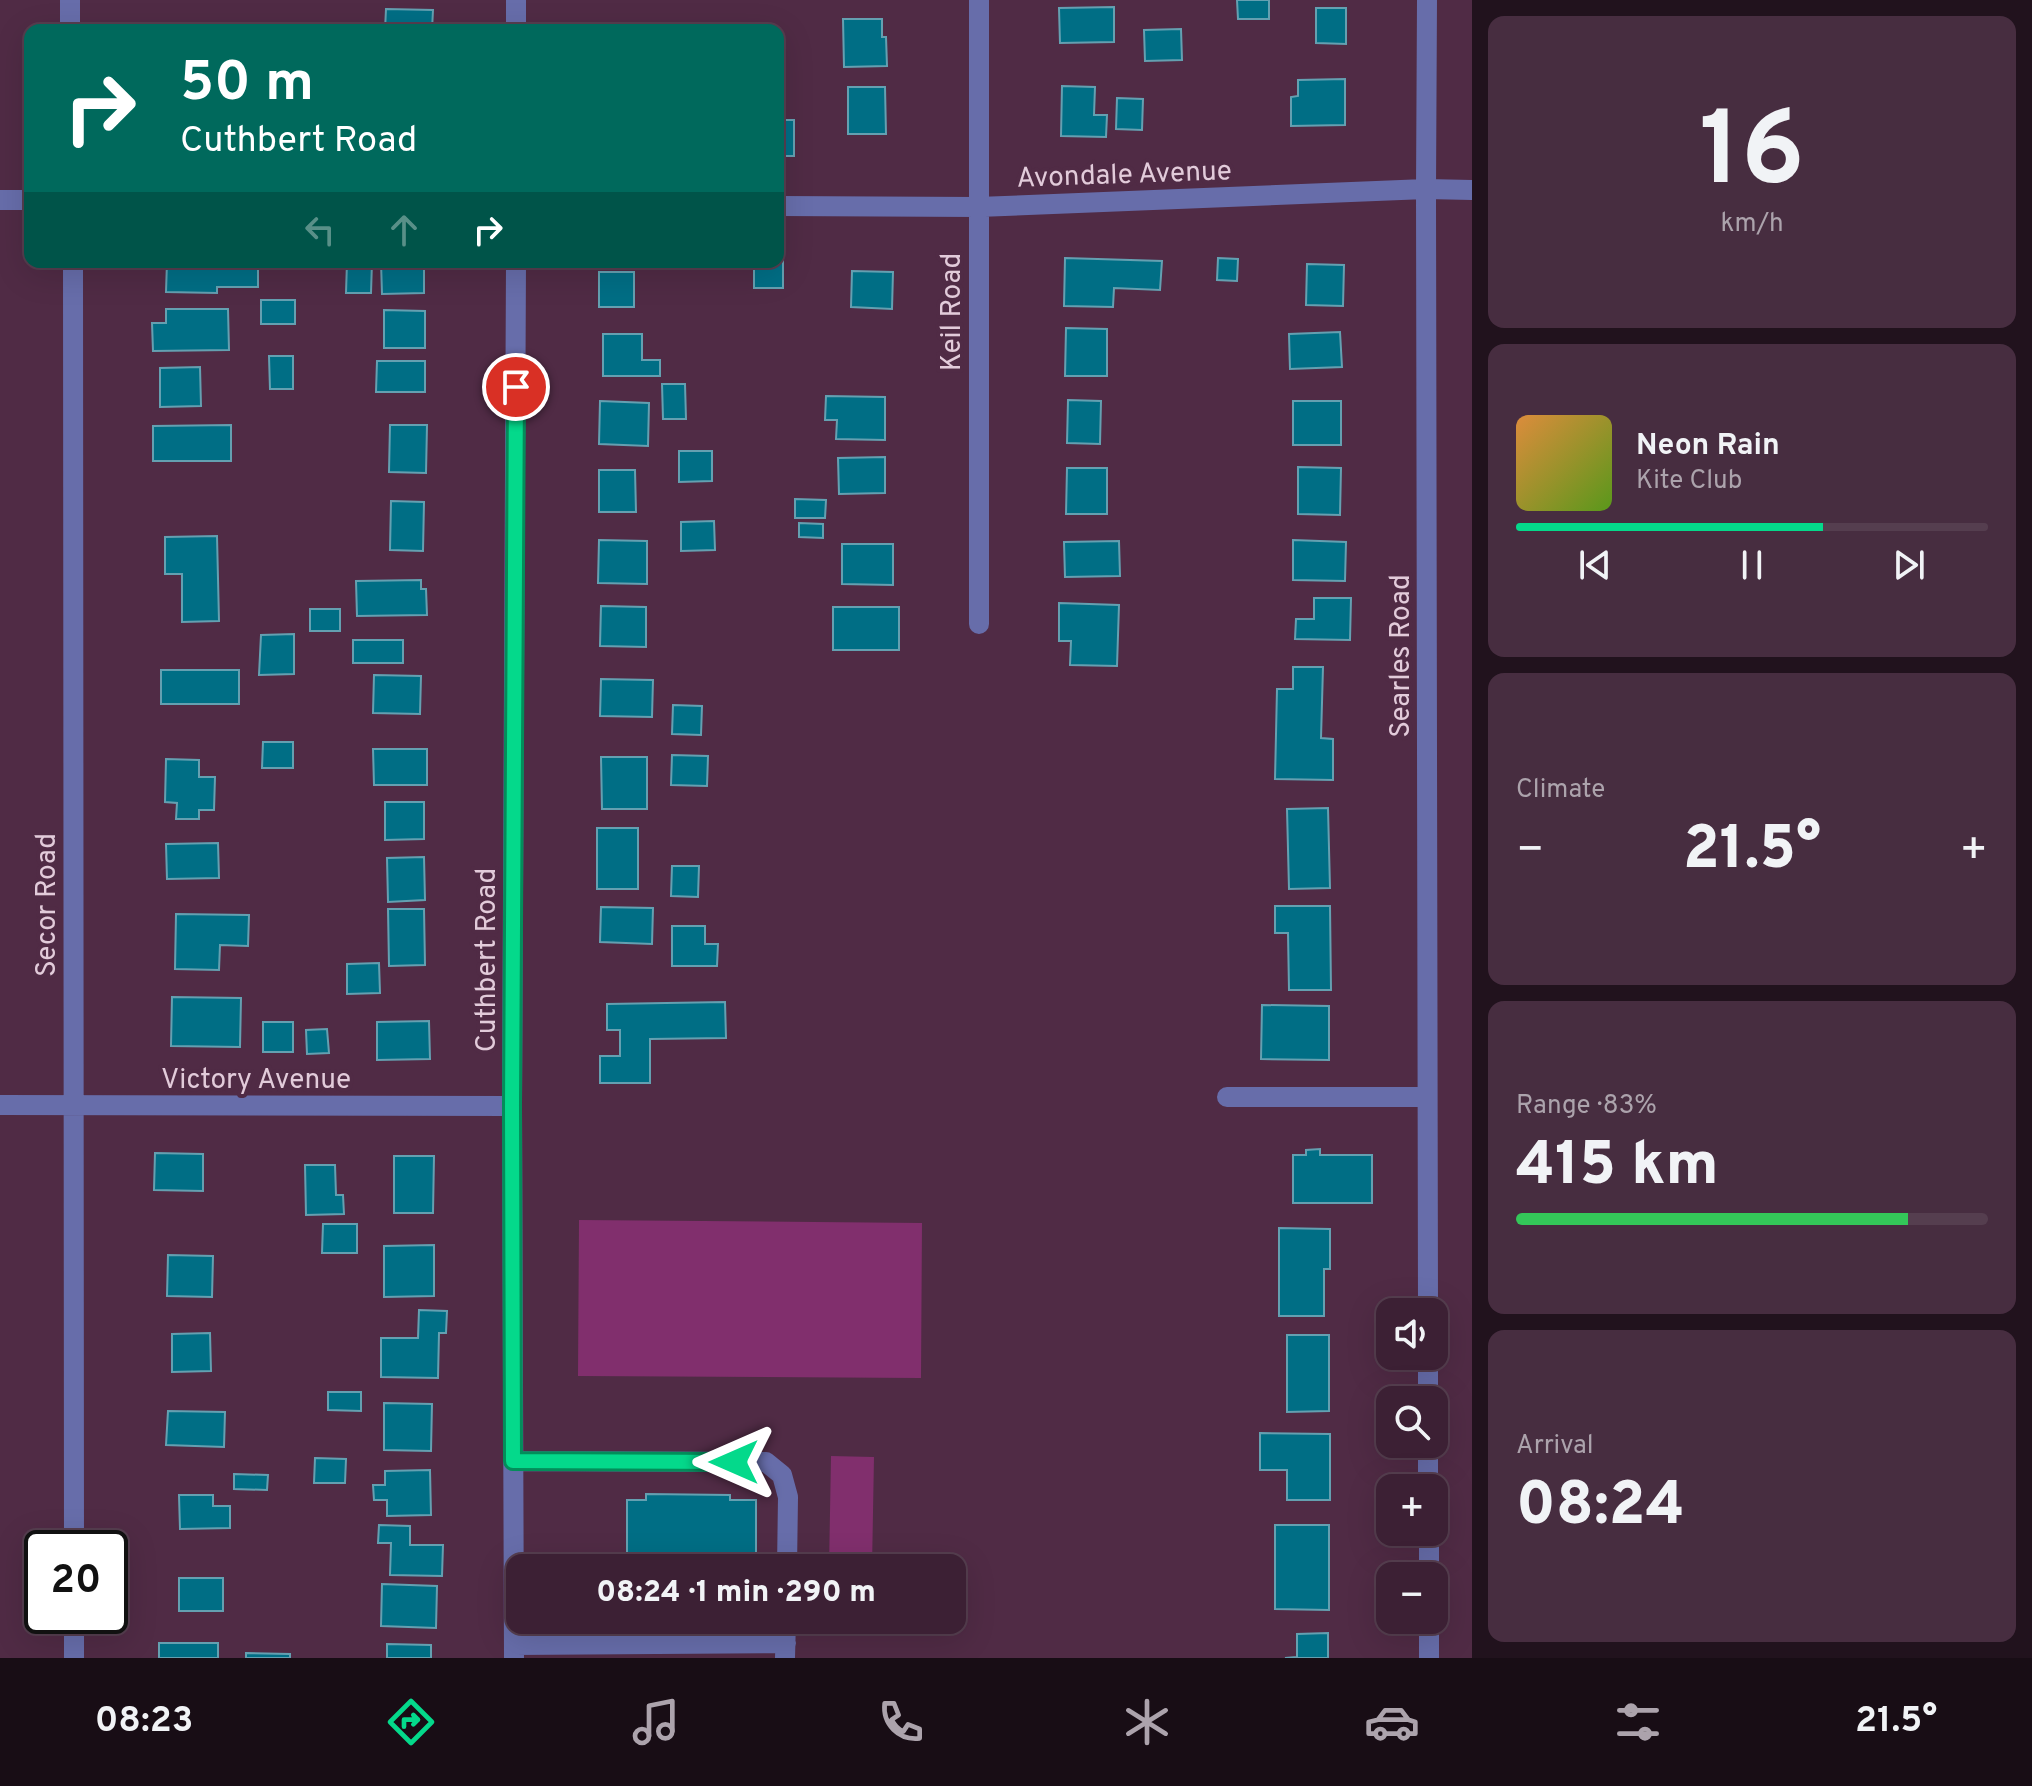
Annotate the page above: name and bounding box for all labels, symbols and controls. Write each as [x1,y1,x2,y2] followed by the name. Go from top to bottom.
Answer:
[180,50,314,120] text: 50 m
[48,56,152,160] icon: right
[1699,90,1805,222] text: 16
[180,119,417,165] text: Cuthbert Road
[1016,154,1232,198] street label: Avondale Avenue
[298,208,342,252] icon: left
[382,208,426,252] icon: ahead
[466,208,510,252] icon: right
[1720,208,1784,241] text: km/h
[935,253,971,371] street label: Keil Road
[482,353,550,421] pin
[494,365,538,409] icon: arrive
[1636,428,1780,465] text: Neon Rain
[1636,465,1742,498] text: Kite Club
[1573,543,1617,587] icon: previous
[1730,543,1774,587] icon: pause
[1887,543,1931,587] icon: next
[1384,574,1420,738] street label: Searles Road
[1516,774,1605,807] text: Climate
[1683,814,1821,890] text: 21.5°
[1516,824,1544,880] text: −
[1960,824,1988,880] text: +
[30,833,66,977] street label: Secor Road
[470,868,506,1052] street label: Cuthbert Road
[161,1063,351,1099] street label: Victory Avenue
[1516,1090,1657,1123] text: Range · 83%
[1516,1130,1719,1206] text: 415 km
[1376,1298,1448,1634] map controls
[1376,1298,1448,1370] button: sound
[1376,1386,1448,1458] button: search
[692,1420,776,1504] position arrow
[1516,1430,1594,1463] text: Arrival
[1516,1470,1685,1546] text: 08:24
[1376,1474,1448,1546] button: +
[24,1530,128,1634] speed limit sign: 20
[1376,1562,1448,1634] button: −
[596,1575,876,1612] text: 08:24 · 1 min · 290 m
[383,1694,439,1750] icon: directions
[628,1694,684,1750] icon: music
[873,1694,929,1750] icon: phone
[1119,1694,1175,1750] icon: climate
[1364,1694,1420,1750] icon: car
[1610,1694,1666,1750] icon: filters
[95,1699,193,1745] text: 08:23
[1855,1699,1937,1745] text: 21.5°

